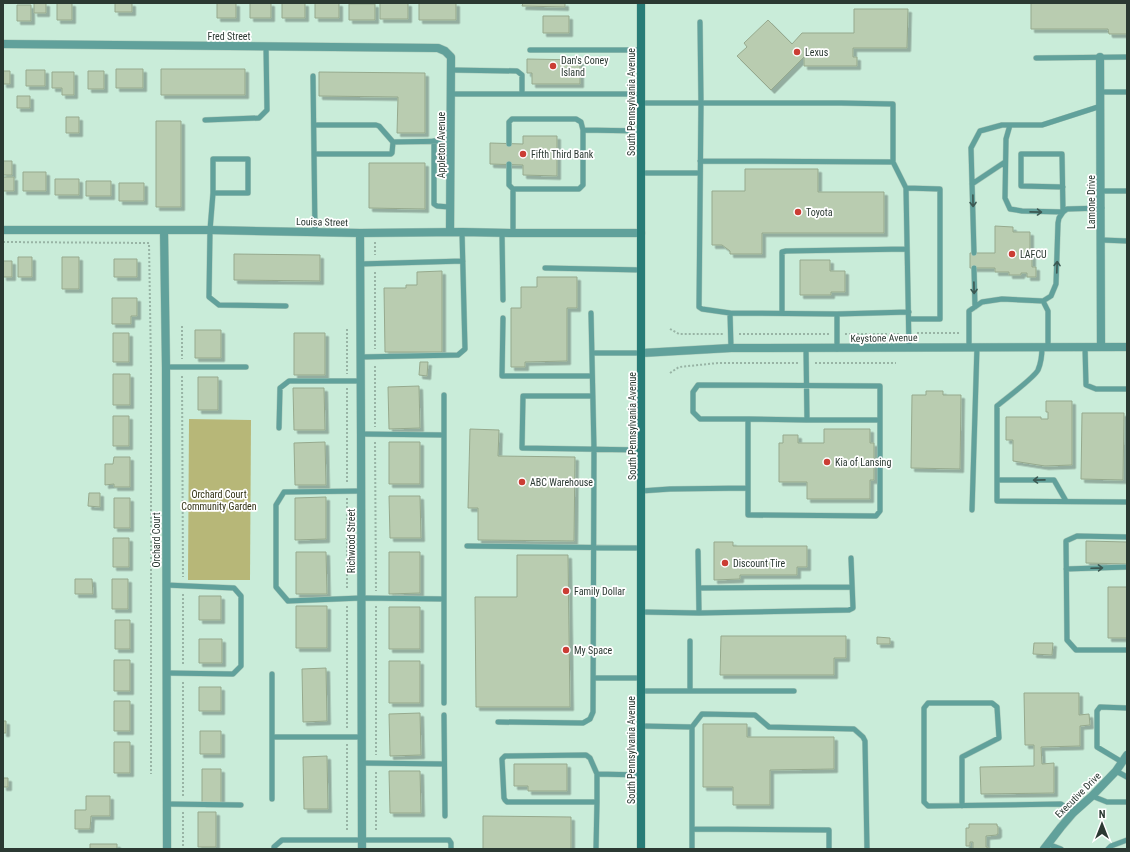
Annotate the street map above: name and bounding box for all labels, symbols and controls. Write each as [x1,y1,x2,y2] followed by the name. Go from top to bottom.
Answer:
[207,31,251,42] street label: Fred Street
[792,47,802,57] marker: Lexus
[805,47,829,58] place label: Lexus
[626,48,637,156] street label: South Pennsylvania Avenue
[561,55,608,78] place label: Dan's Coney Island
[548,61,558,71] marker: Dan's Coney Island
[436,111,447,178] street label: Appleton Avenue
[518,149,528,159] marker: Fifth Third Bank
[531,149,594,160] place label: Fifth Third Bank
[1086,175,1097,229] street label: Lamone Drive
[969,194,976,207] one-way arrow
[793,207,803,217] marker: Toyota
[806,207,833,218] place label: Toyota
[1029,208,1042,216] one-way arrow
[296,216,348,228] street label: Louisa Street
[1007,249,1017,259] marker: LAFCU
[1020,249,1047,260] place label: LAFCU
[1053,261,1061,274] one-way arrow
[970,281,978,294] one-way arrow
[850,332,918,344] street label: Keystone Avenue
[627,372,638,480] street label: South Pennsylvania Avenue
[822,457,832,467] marker: Kia of Lansing
[835,457,891,468] place label: Kia of Lansing
[1033,476,1046,484] one-way arrow
[517,477,527,487] marker: ABC Warehouse
[530,477,593,488] place label: ABC Warehouse
[181,489,257,512] park label: Orchard Court Community Garden
[346,509,357,573] street label: Richwood Street
[151,512,162,568] street label: Orchard Court
[720,558,730,568] marker: Discount Tire
[733,558,785,569] place label: Discount Tire
[1090,564,1103,572] one-way arrow
[561,586,571,596] marker: Family Dollar
[574,586,625,597] place label: Family Dollar
[561,645,571,655] marker: My Space
[574,645,613,656] place label: My Space
[626,696,637,804] street label: South Pennsylvania Avenue
[1053,770,1103,820] street label: Executive Drive
[1082,804,1122,844] north arrow
[1099,808,1106,821] text: N

